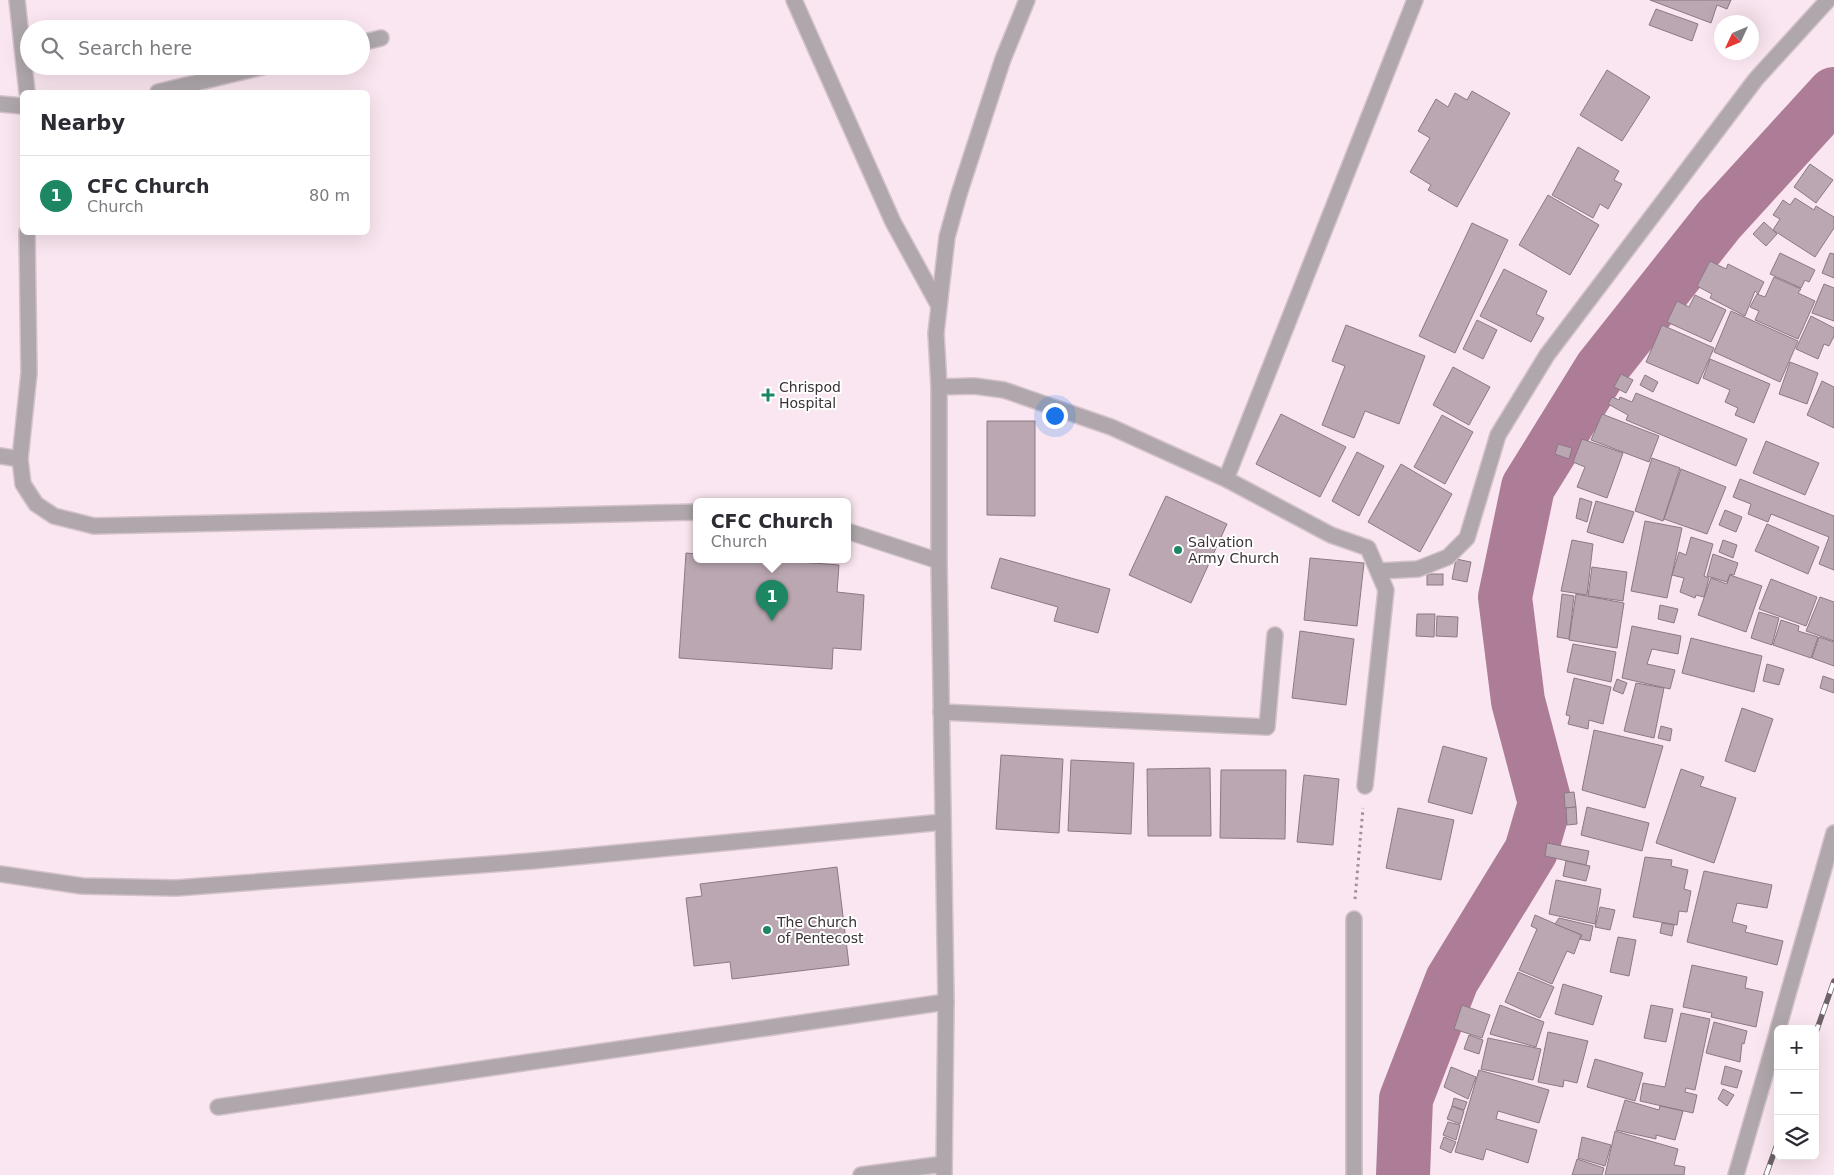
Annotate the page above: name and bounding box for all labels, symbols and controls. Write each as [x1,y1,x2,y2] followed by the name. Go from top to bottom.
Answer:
[1714,15,1759,60] north arrow
[20,20,370,75] search box
[38,34,66,62] icon: search
[78,37,192,59] text: Search here
[40,111,125,135] text: Nearby
[87,175,210,197] text: CFC Church
[50,186,62,205] text: 1
[309,186,350,205] text: 80 m
[87,197,144,216] text: Church
[779,379,841,411] place label: Chrispod Hospital
[761,388,775,402] marker: Chrispod Hospital
[1042,403,1068,429] your location
[693,498,851,563] popup
[711,510,833,532] text: CFC Church
[711,532,767,551] text: Church
[1188,534,1279,566] place label: Salvation Army Church
[1172,544,1184,556] marker: Salvation Army Church
[756,580,788,621] pin: 1
[776,914,864,946] place label: The Church of Pentecost
[761,924,773,936] marker: The Church of Pentecost
[1774,1025,1819,1160] map controls
[1774,1025,1819,1070] button: +
[1774,1070,1819,1115] button: −
[1774,1115,1819,1160] button: layers

